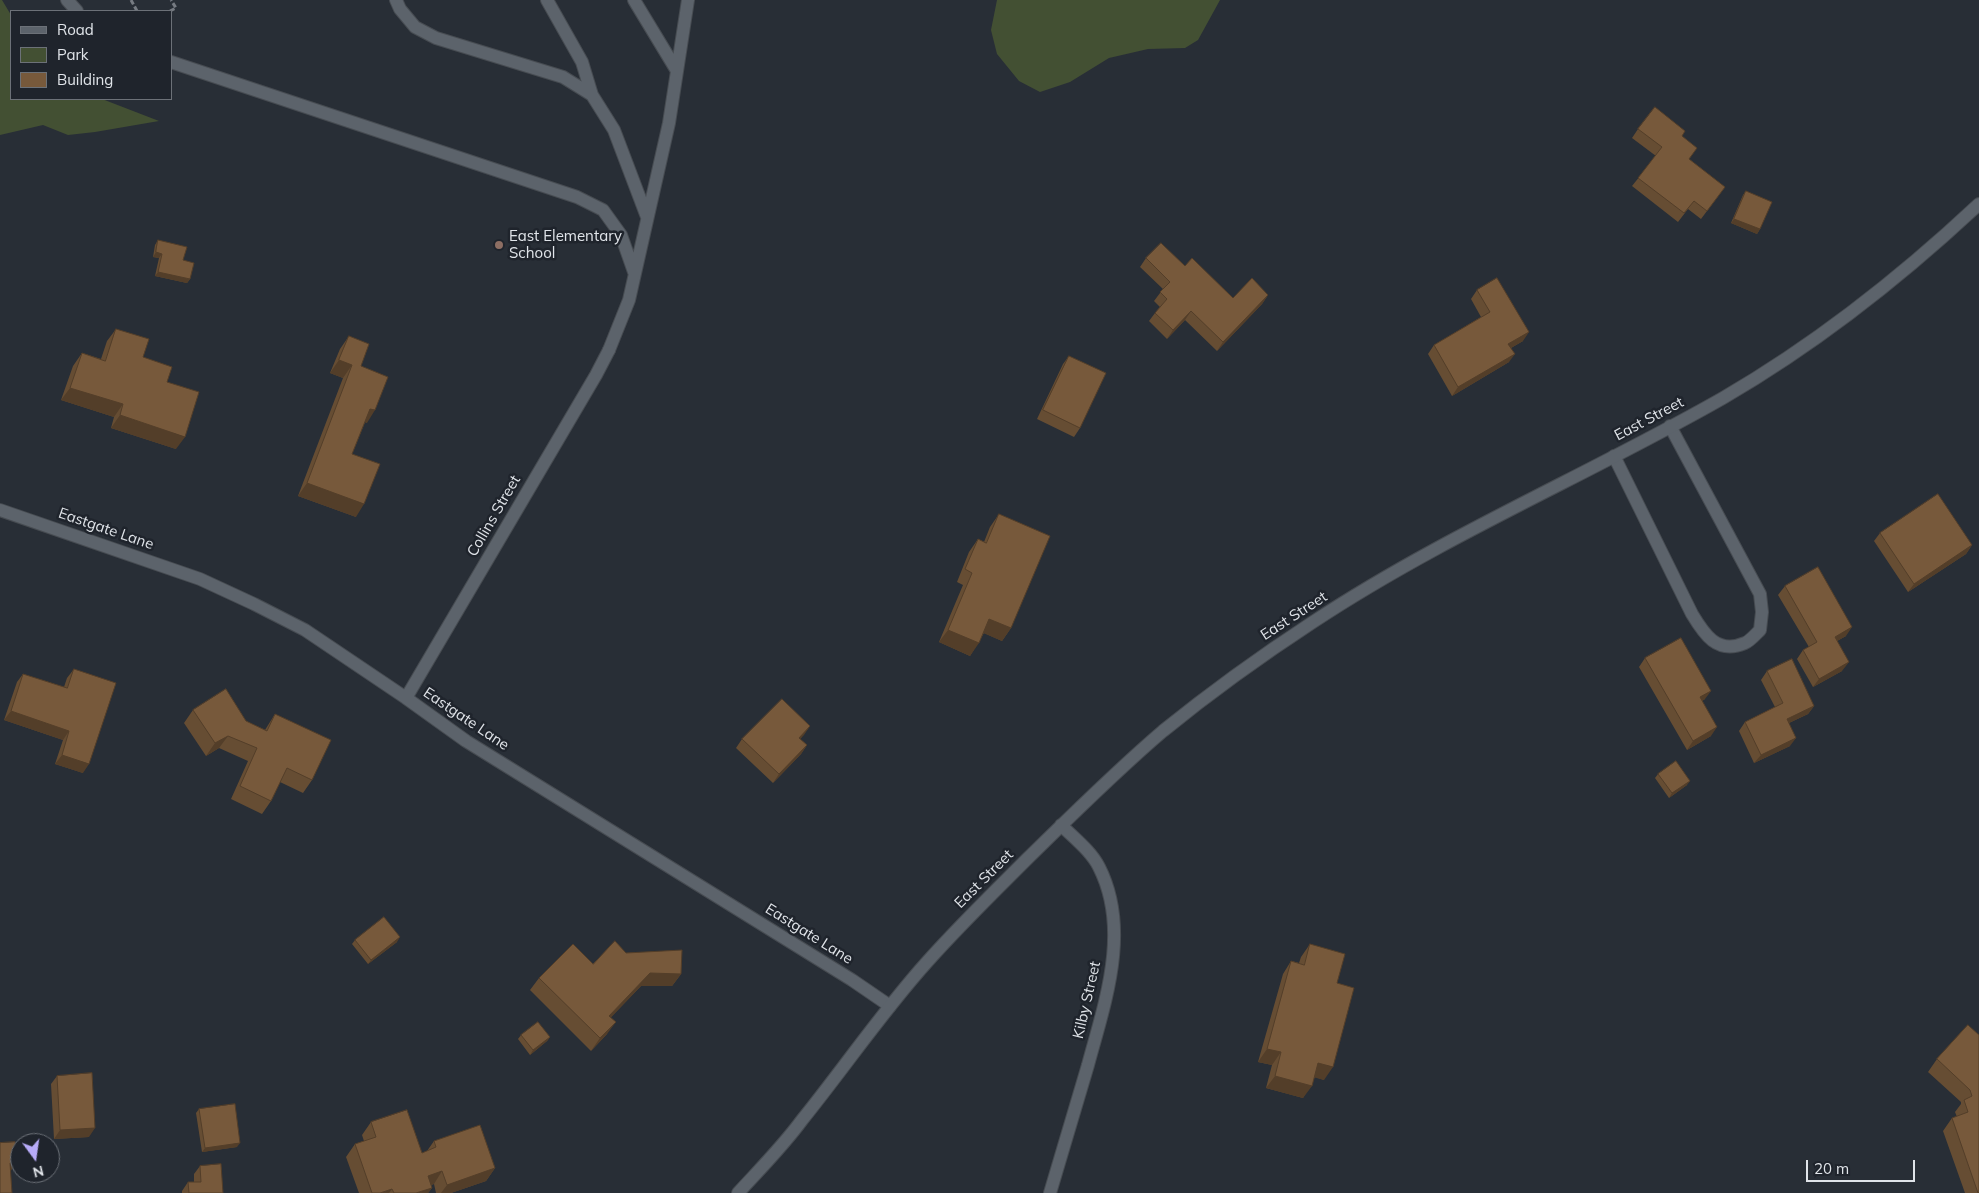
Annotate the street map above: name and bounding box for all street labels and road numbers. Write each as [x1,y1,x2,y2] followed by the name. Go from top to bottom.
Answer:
[1611,393,1687,445] street label: East Street
[464,472,524,560] street label: Collins Street
[56,504,156,554] street label: Eastgate Lane
[1257,588,1331,644] street label: East Street
[420,684,512,754] street label: Eastgate Lane
[951,846,1017,912] street label: East Street
[762,900,856,968] street label: Eastgate Lane
[1069,960,1105,1040] street label: Kilby Street

